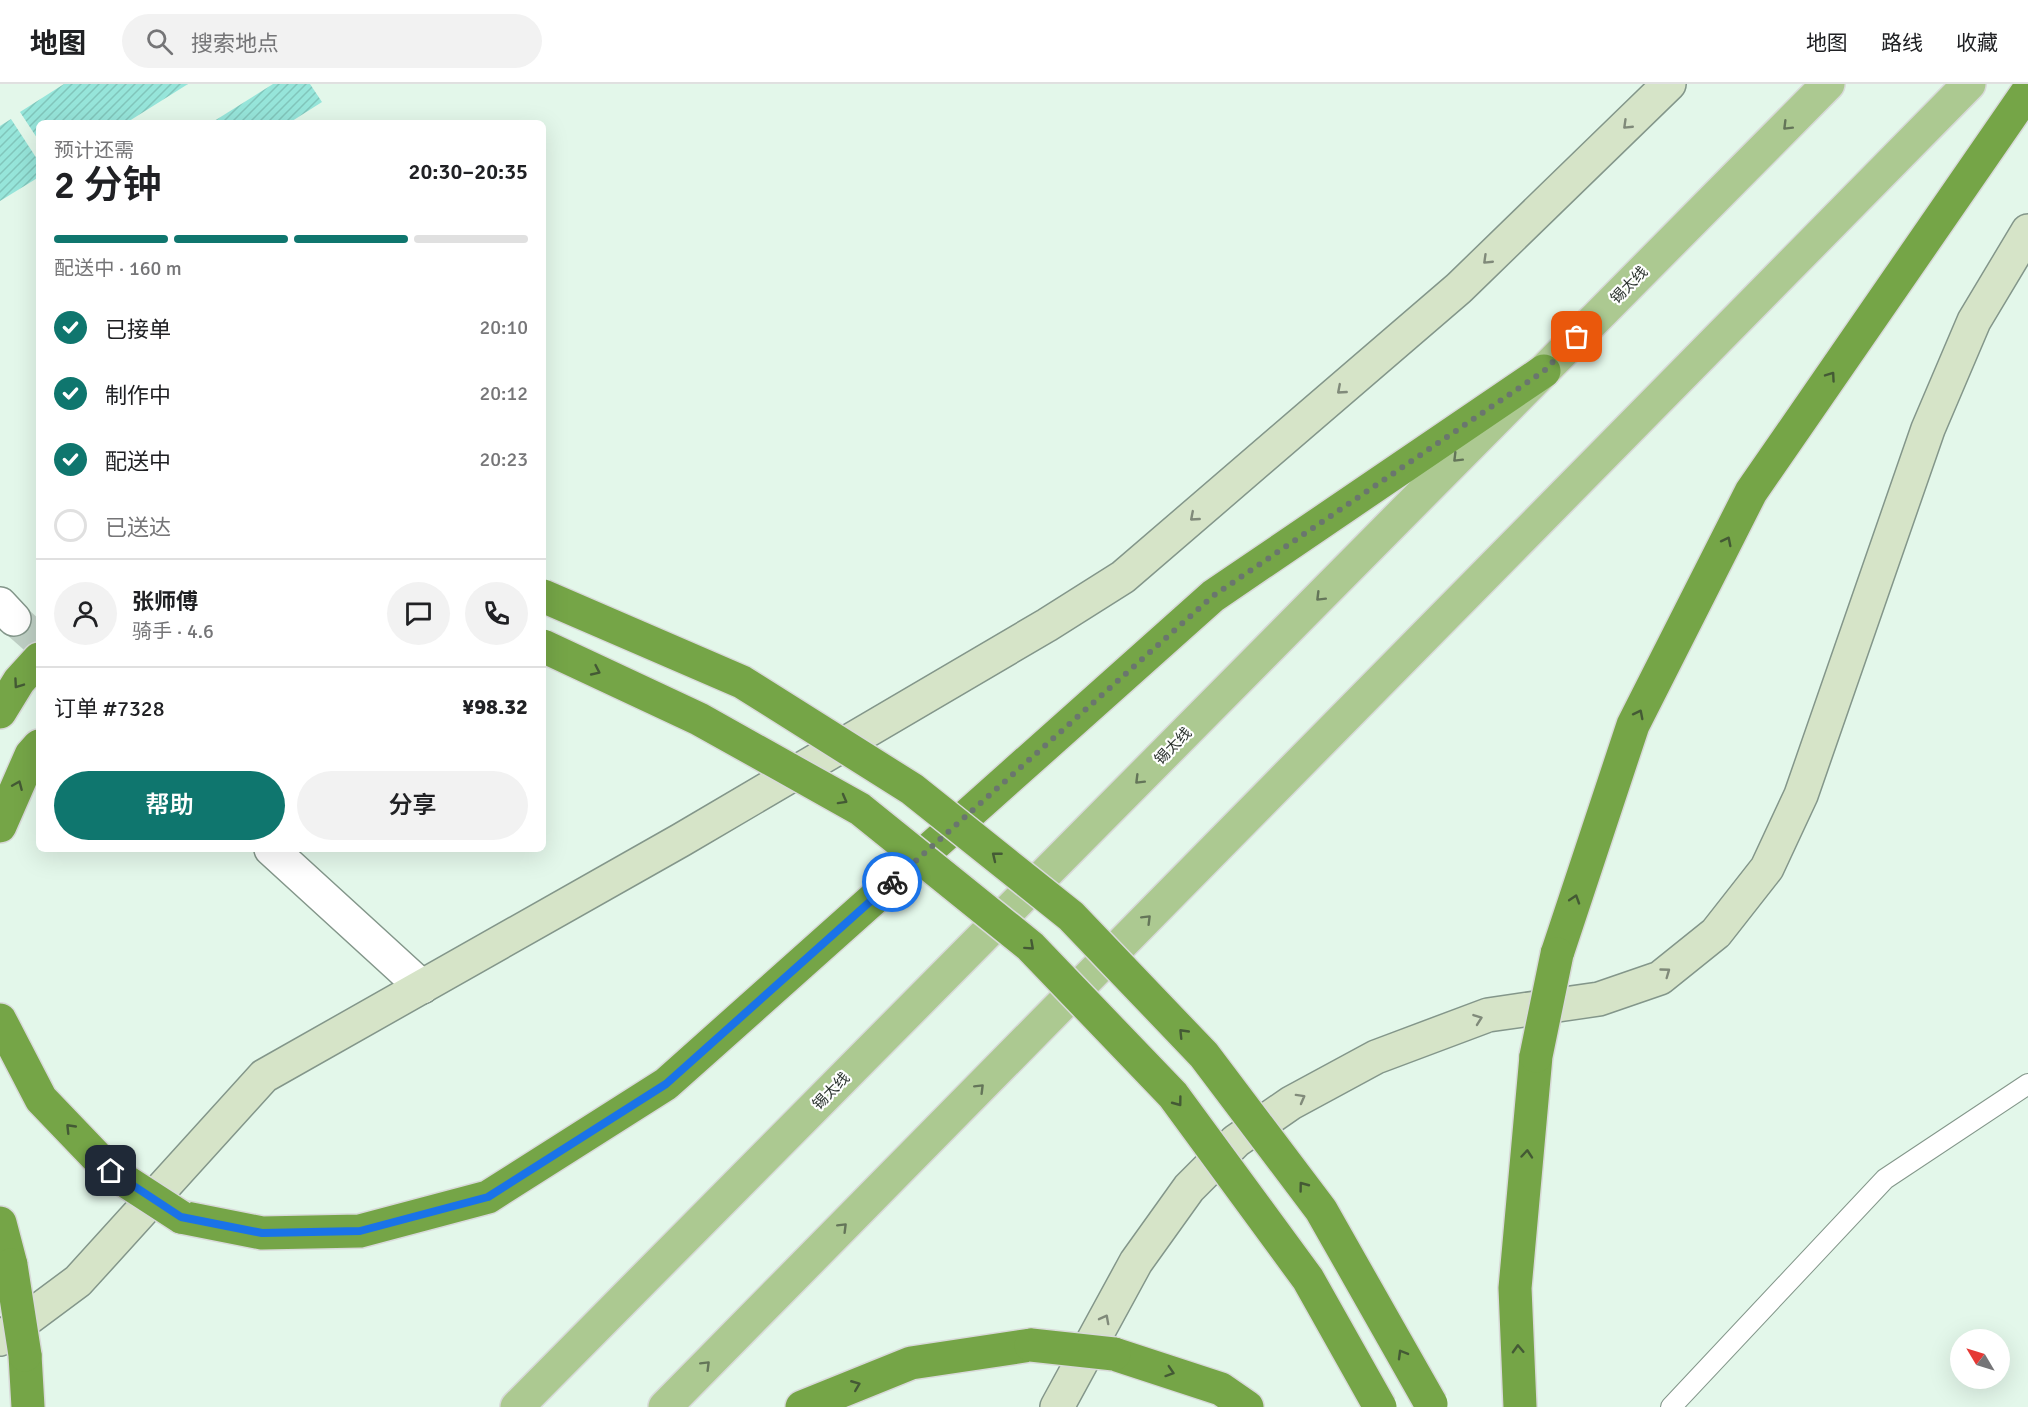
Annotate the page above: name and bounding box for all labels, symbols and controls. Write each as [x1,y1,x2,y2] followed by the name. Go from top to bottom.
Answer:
[122,14,542,68] search box
[143,25,176,58] icon: search
[30,27,86,61] text: 地图
[191,30,279,57] text: 搜索地点
[1806,30,1848,56] text: 地图
[1881,30,1923,56] text: 路线
[1956,30,1998,56] text: 收藏
[1624,117,1635,128] one-way arrow
[1783,118,1794,129] one-way arrow
[54,138,134,163] text: 预计还需
[409,158,528,185] text: 20:30–20:35
[54,161,162,209] text: 2 分钟
[1484,253,1495,264] one-way arrow
[54,256,182,281] text: 配送中 · 160 m
[1607,263,1651,307] street label: 锡太线
[54,311,87,344] icon: check
[1551,311,1602,362] pin
[479,315,528,340] text: 20:10
[105,316,171,343] text: 已接单
[1560,320,1593,353] icon: bag
[1824,372,1835,383] one-way arrow
[54,377,87,410] icon: check
[479,381,528,406] text: 20:12
[105,382,171,409] text: 制作中
[1337,382,1348,393] one-way arrow
[54,443,87,476] icon: check
[479,447,528,472] text: 20:23
[105,448,171,475] text: 配送中
[1454,451,1465,462] one-way arrow
[1190,510,1200,521] one-way arrow
[105,514,171,541] text: 已送达
[1720,536,1731,547] one-way arrow
[54,582,117,645] button: person
[387,582,450,645] button: chat
[465,582,528,645] button: phone
[132,588,198,615] text: 张师傅
[1317,589,1328,600] one-way arrow
[132,619,214,644] text: 骑手 · 4.6
[590,663,601,675] one-way arrow
[14,678,25,689] one-way arrow
[462,693,528,720] text: ¥98.32
[54,695,165,722] text: 订单 #7328
[1631,710,1643,721] one-way arrow
[1151,724,1195,768] street label: 锡太线
[54,771,285,840] button: 帮助
[297,771,528,840] button: 分享
[1135,772,1146,783] one-way arrow
[11,780,23,791] one-way arrow
[837,793,847,804] one-way arrow
[862,852,922,912] courier
[992,852,1003,863] one-way arrow
[876,866,909,899] icon: bike
[1568,894,1580,905] one-way arrow
[1139,915,1150,926] one-way arrow
[1023,939,1033,950] one-way arrow
[1659,968,1670,979] one-way arrow
[1473,1013,1483,1026] one-way arrow
[1179,1029,1190,1039] one-way arrow
[809,1069,853,1113] street label: 锡太线
[973,1084,984,1095] one-way arrow
[1295,1094,1305,1105] one-way arrow
[1171,1096,1182,1107] one-way arrow
[66,1125,77,1135] one-way arrow
[85,1145,136,1196] pin
[1520,1150,1533,1159] one-way arrow
[94,1154,127,1187] icon: home
[1299,1182,1310,1193] one-way arrow
[836,1223,847,1234] one-way arrow
[1098,1314,1109,1325] one-way arrow
[1950,1329,2010,1389] north arrow
[1950,1329,2010,1389] map controls
[1511,1344,1524,1353] one-way arrow
[1398,1349,1409,1360] one-way arrow
[699,1362,710,1373] one-way arrow
[1164,1365,1175,1377] one-way arrow
[850,1380,861,1392] one-way arrow

